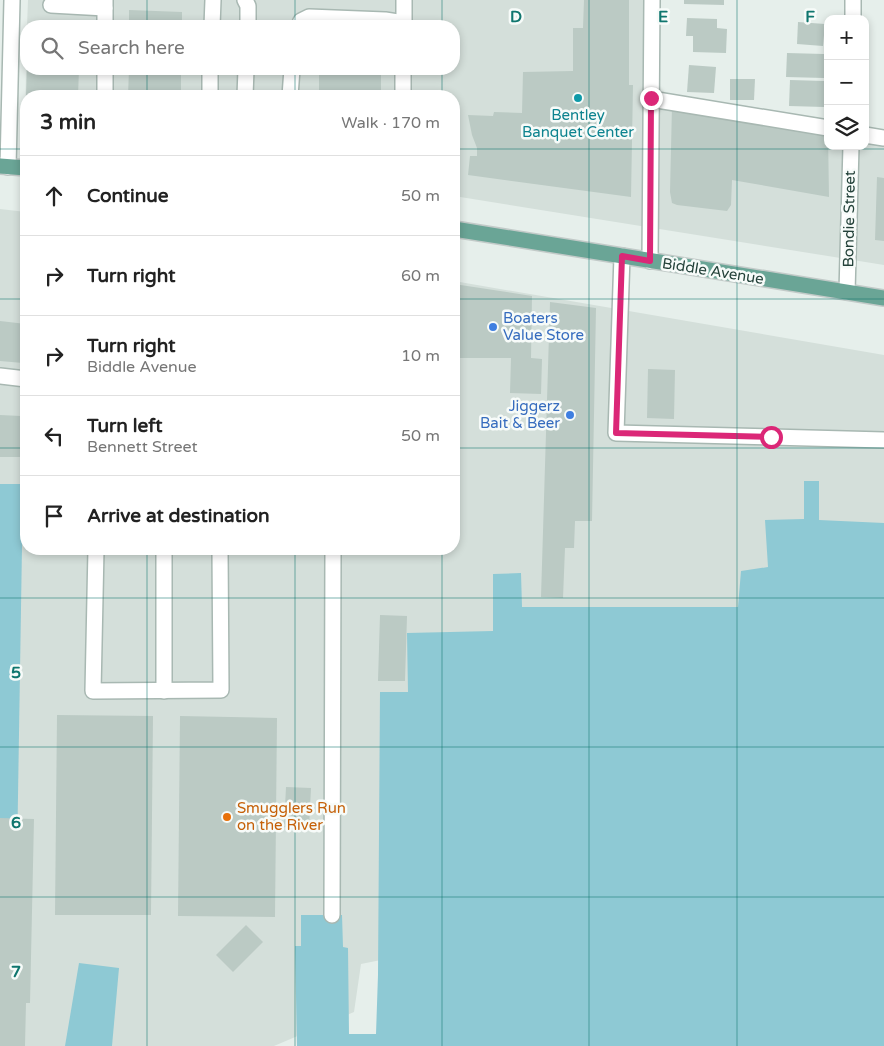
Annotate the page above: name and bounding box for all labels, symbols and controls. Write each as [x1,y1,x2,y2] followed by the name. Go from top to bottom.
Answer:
[510,7,522,27] text: D
[658,7,668,27] text: E
[805,7,815,27] text: F
[824,15,869,150] map controls
[824,15,869,60] button: +
[20,20,460,75] search box
[38,34,66,62] icon: search
[78,37,185,59] text: Search here
[824,60,869,105] button: −
[640,87,663,110] route end
[572,92,584,104] marker: Bentley Banquet Center
[824,105,869,150] button: layers
[522,106,634,141] place label: Bentley Banquet Center
[40,110,96,135] text: 3 min
[341,113,440,133] text: Walk · 170 m
[839,170,859,268] street label: Bondie Street
[40,182,68,210] icon: ahead
[87,185,169,207] text: Continue
[401,186,440,206] text: 50 m
[661,254,765,288] street label: Biddle Avenue
[40,262,68,290] icon: right
[87,265,175,287] text: Turn right
[401,266,440,286] text: 60 m
[503,309,584,344] place label: Boaters Value Store
[487,321,499,333] marker: Boaters Value Store
[87,335,175,357] text: Turn right
[40,342,68,370] icon: right
[401,346,440,366] text: 10 m
[87,357,197,377] text: Biddle Avenue
[480,397,560,432] place label: Jiggerz Bait & Beer
[564,409,576,421] marker: Jiggerz Bait & Beer
[87,415,163,437] text: Turn left
[40,422,68,450] icon: left
[401,426,440,446] text: 50 m
[760,426,783,449] route start
[87,437,198,457] text: Bennett Street
[40,502,68,530] icon: arrive
[87,505,270,527] text: Arrive at destination
[11,663,21,683] text: 5
[237,799,346,834] place label: Smugglers Run on the River
[221,811,233,823] marker: Smugglers Run on the River
[11,813,21,833] text: 6
[11,962,21,982] text: 7

